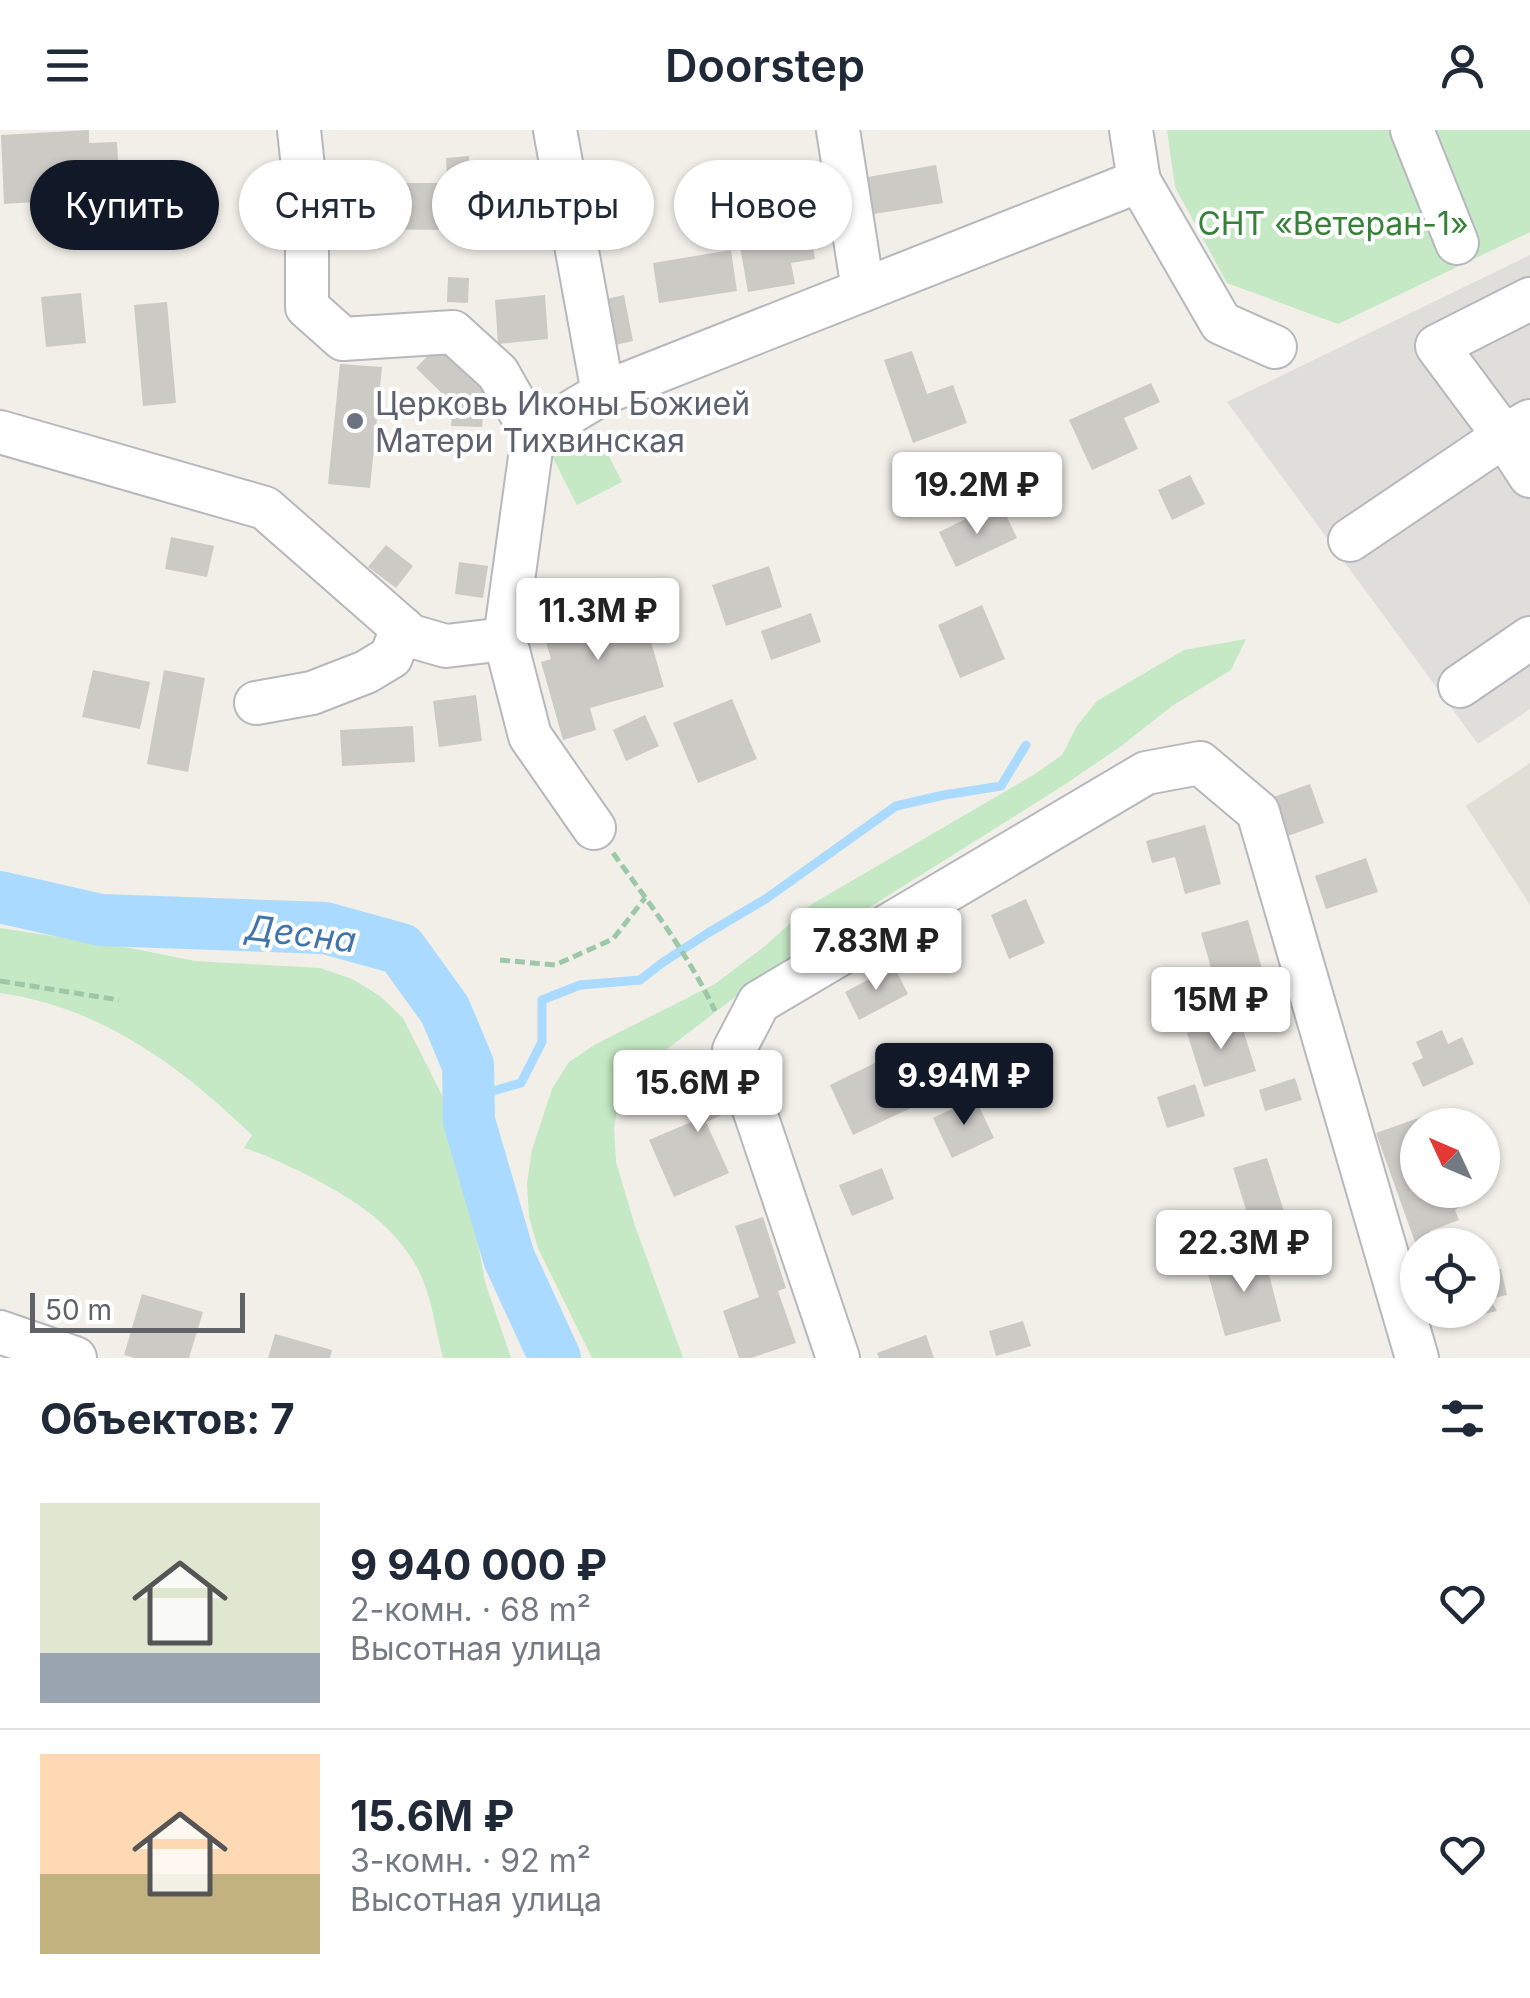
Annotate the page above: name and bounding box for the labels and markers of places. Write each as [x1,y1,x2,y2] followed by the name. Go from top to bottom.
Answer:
[375,384,750,460] place label: Церковь Иконы Божией Матери Тихвинская
[344,410,366,432] marker: Церковь Иконы Божией Матери Тихвинская
[885,452,1069,537] pin: 19.2M ₽
[506,578,690,663] pin: 11.3M ₽
[784,908,968,993] pin: 7.83M ₽
[1151,967,1291,1052] pin: 15M ₽
[872,1043,1056,1128] pin: 9.94M ₽
[606,1050,790,1135] pin: 15.6M ₽
[1152,1210,1336,1295] pin: 22.3M ₽

